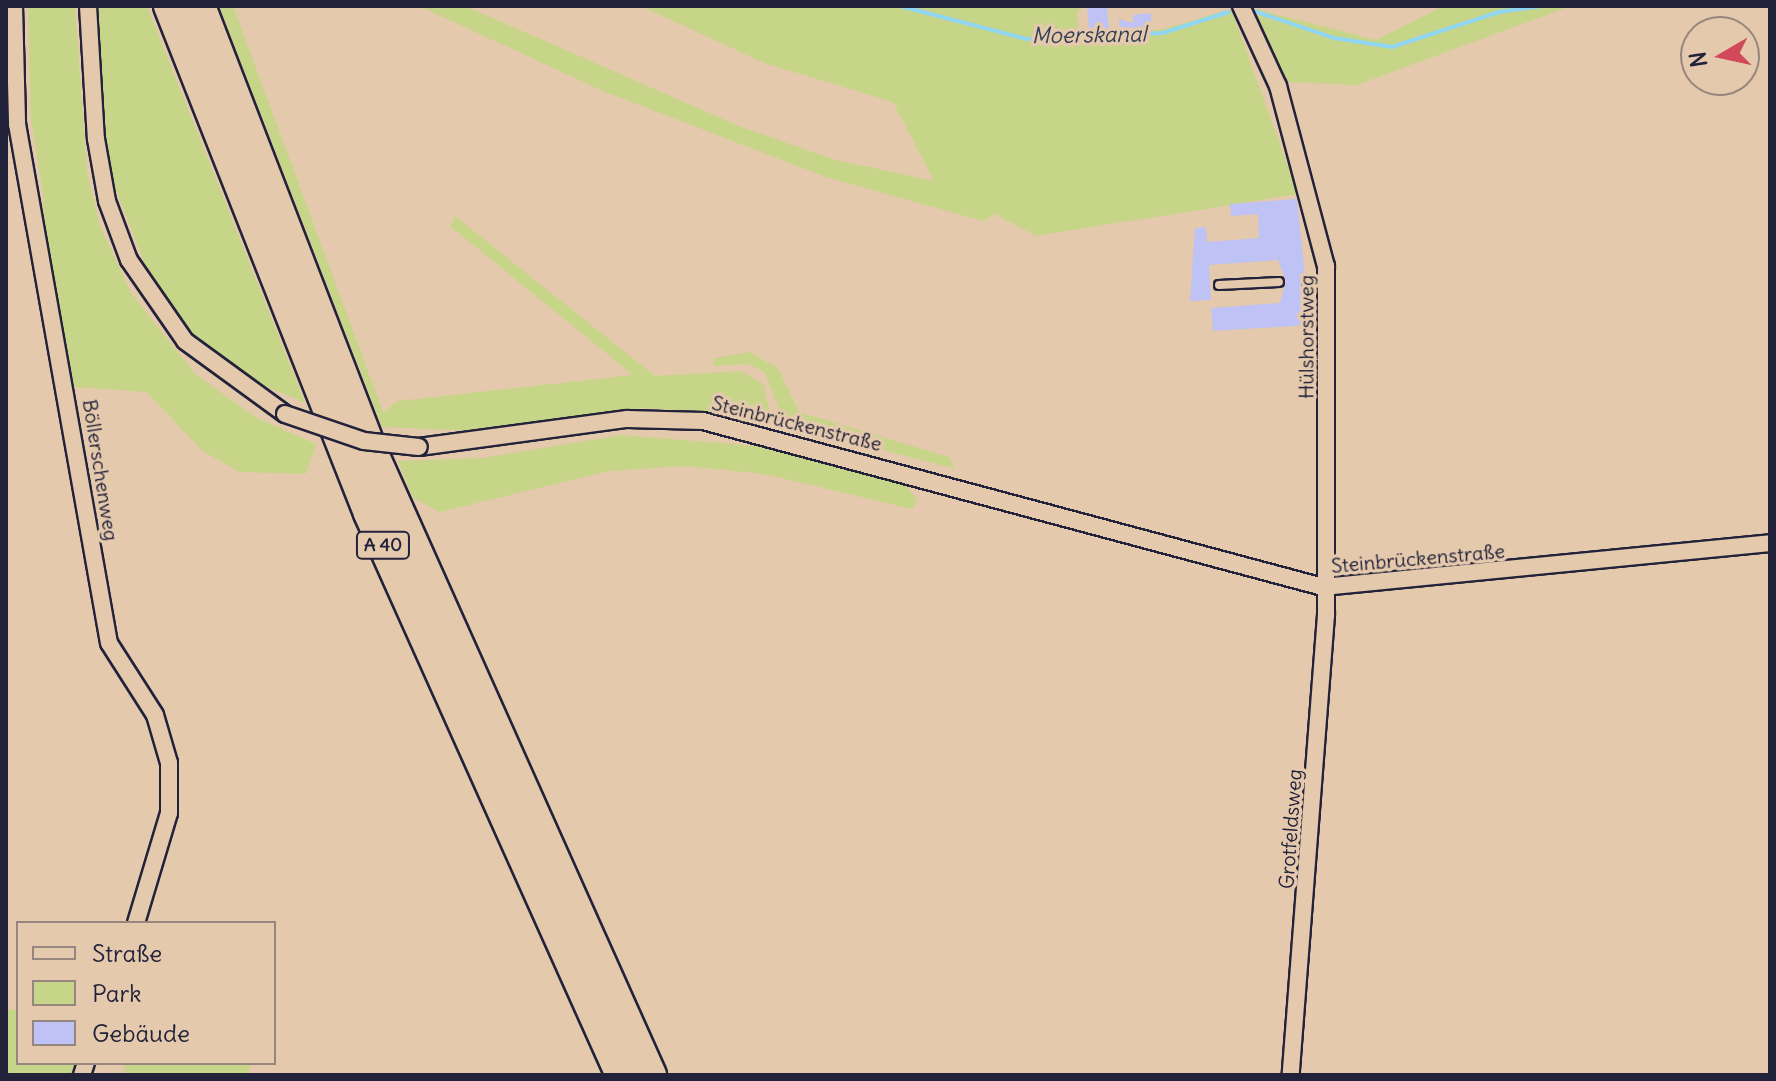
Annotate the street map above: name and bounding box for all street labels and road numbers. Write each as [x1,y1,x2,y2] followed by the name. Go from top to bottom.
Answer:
[1294,275,1318,399] street label: Hülshorstweg
[710,390,884,456] street label: Steinbrückenstraße
[78,398,124,542] street label: Böllerschenweg
[355,531,411,559] road number: A 40
[1330,538,1506,578] street label: Steinbrückenstraße
[1274,768,1306,890] street label: Grotfeldsweg

